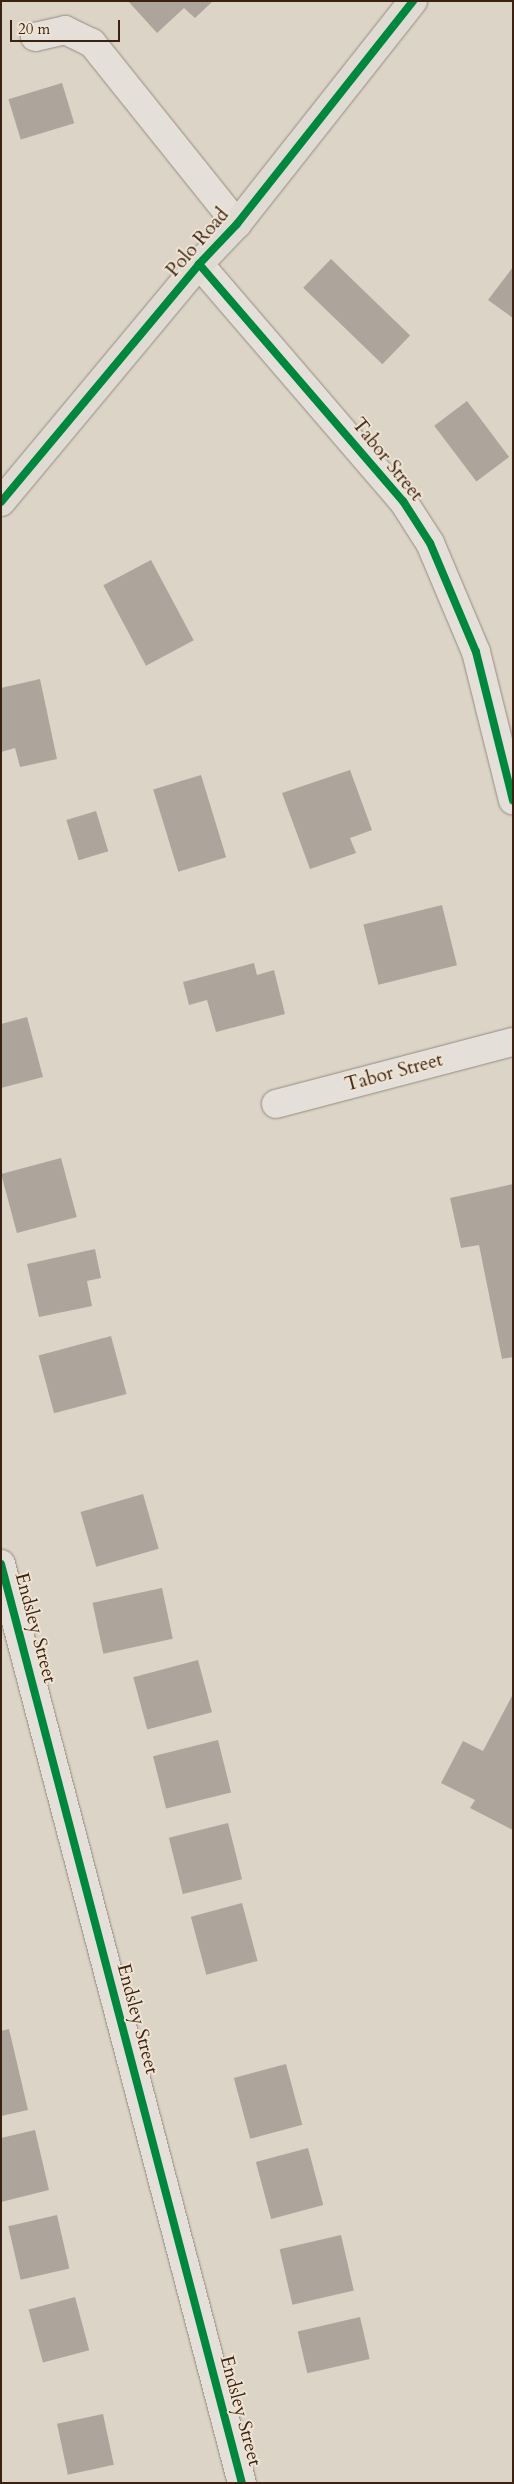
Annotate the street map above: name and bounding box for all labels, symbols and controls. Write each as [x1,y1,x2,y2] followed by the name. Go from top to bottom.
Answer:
[12,10,122,42] scale bar
[18,19,50,39] text: 20 m
[162,204,234,282] street label: Polo Road
[347,414,427,506] street label: Tabor Street
[343,1049,445,1097] street label: Tabor Street
[9,1570,61,1686] street label: Endsley Street
[111,1961,163,2077] street label: Endsley Street
[214,2353,266,2469] street label: Endsley Street

